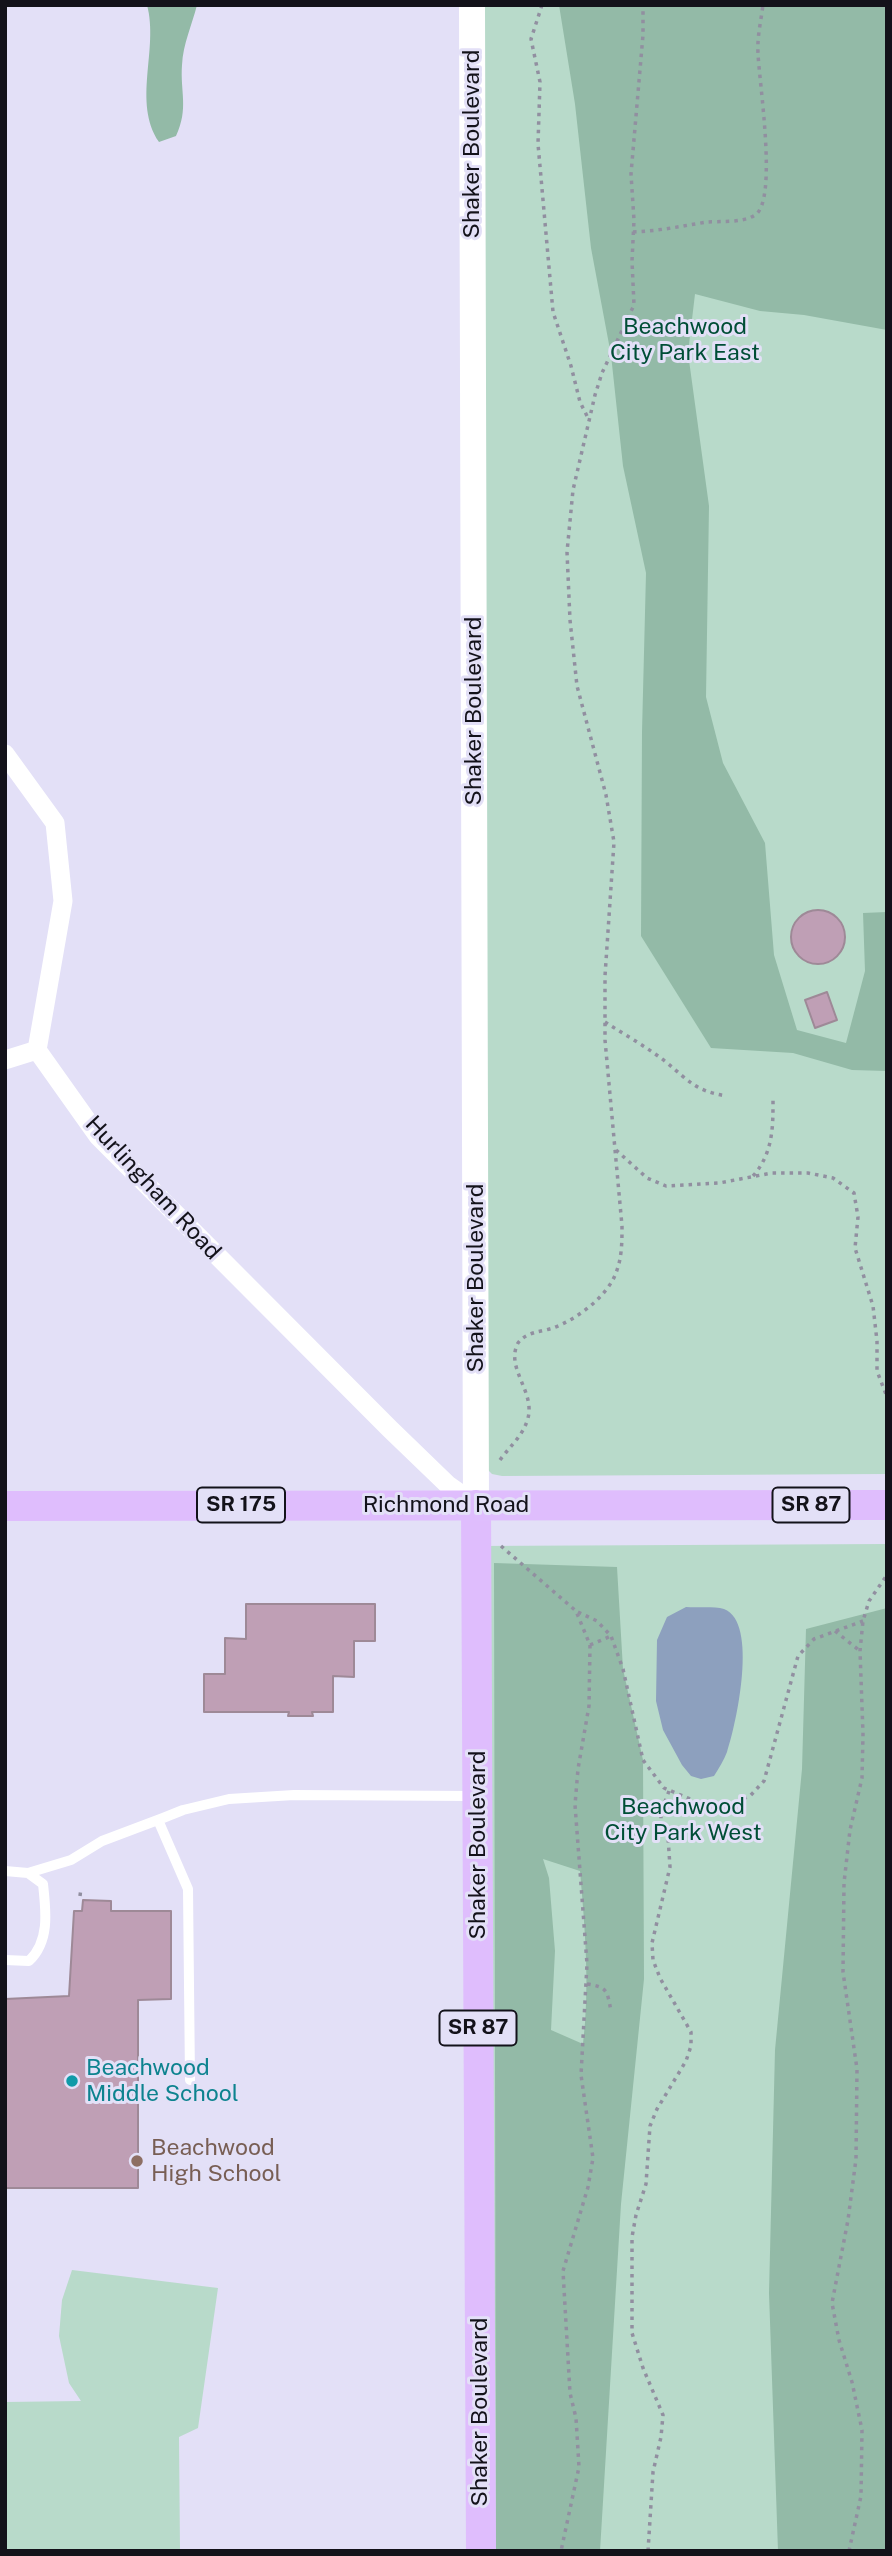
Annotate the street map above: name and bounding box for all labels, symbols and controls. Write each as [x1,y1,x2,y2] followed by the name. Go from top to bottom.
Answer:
[458,49,486,239] street label: Shaker Boulevard
[610,313,760,367] park label: Beachwood City Park East
[460,616,488,806] street label: Shaker Boulevard
[79,1110,227,1266] street label: Hurlingham Road
[462,1183,490,1373] street label: Shaker Boulevard
[197,1488,285,1522] road number: SR 175
[772,1488,850,1522] road number: SR 87
[363,1491,529,1519] street label: Richmond Road
[464,1750,492,1940] street label: Shaker Boulevard
[604,1793,762,1847] park label: Beachwood City Park West
[440,2010,516,2046] road number: SR 87
[86,2054,239,2108] place label: Beachwood Middle School
[64,2073,80,2089] marker: Beachwood Middle School
[151,2134,281,2188] place label: Beachwood High School
[129,2153,145,2169] marker: Beachwood High School
[466,2317,494,2507] street label: Shaker Boulevard

